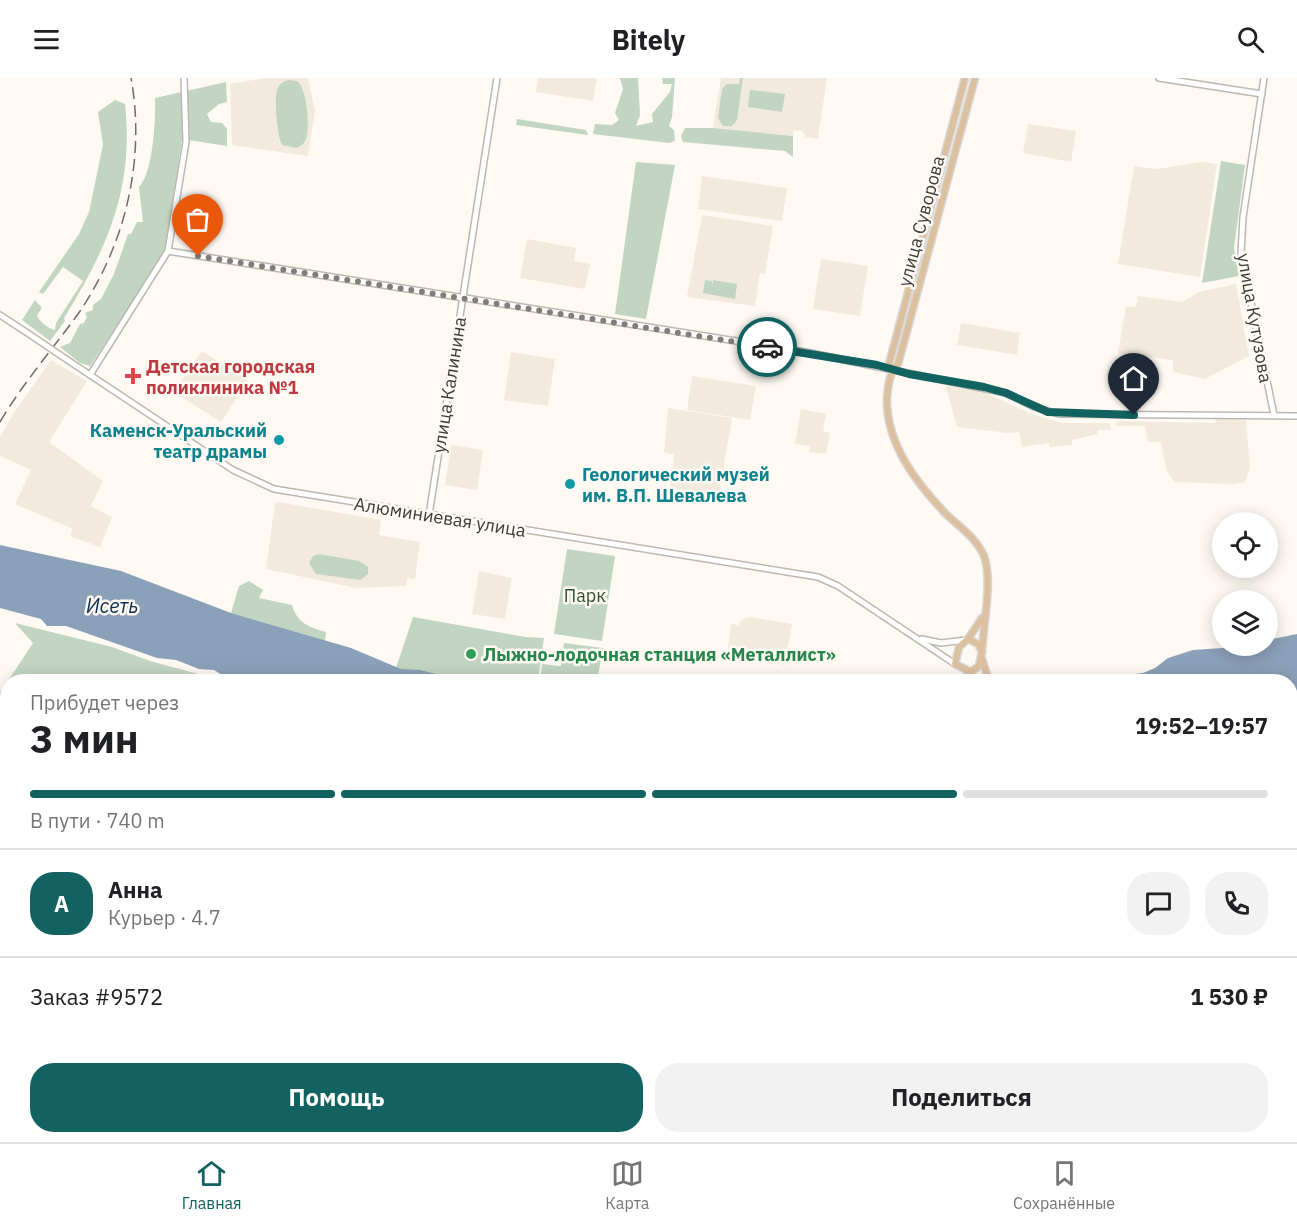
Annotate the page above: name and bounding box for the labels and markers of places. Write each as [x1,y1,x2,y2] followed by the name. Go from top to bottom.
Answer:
[172,194,223,256] pin
[1108,353,1159,415] pin
[146,355,315,399] place label: Детская городская поликлиника №1
[124,367,142,385] marker: Детская городская поликлиника №1
[90,419,267,463] place label: Каменск-Уральский театр драмы
[272,433,286,447] marker: Каменск-Уральский театр драмы
[582,463,770,507] place label: Геологический музей им. В.П. Шевалева
[563,477,577,491] marker: Геологический музей им. В.П. Шевалева
[483,643,836,666] place label: Лыжно-лодочная станция «Металлист»
[464,647,478,661] marker: Лыжно-лодочная станция «Металлист»

